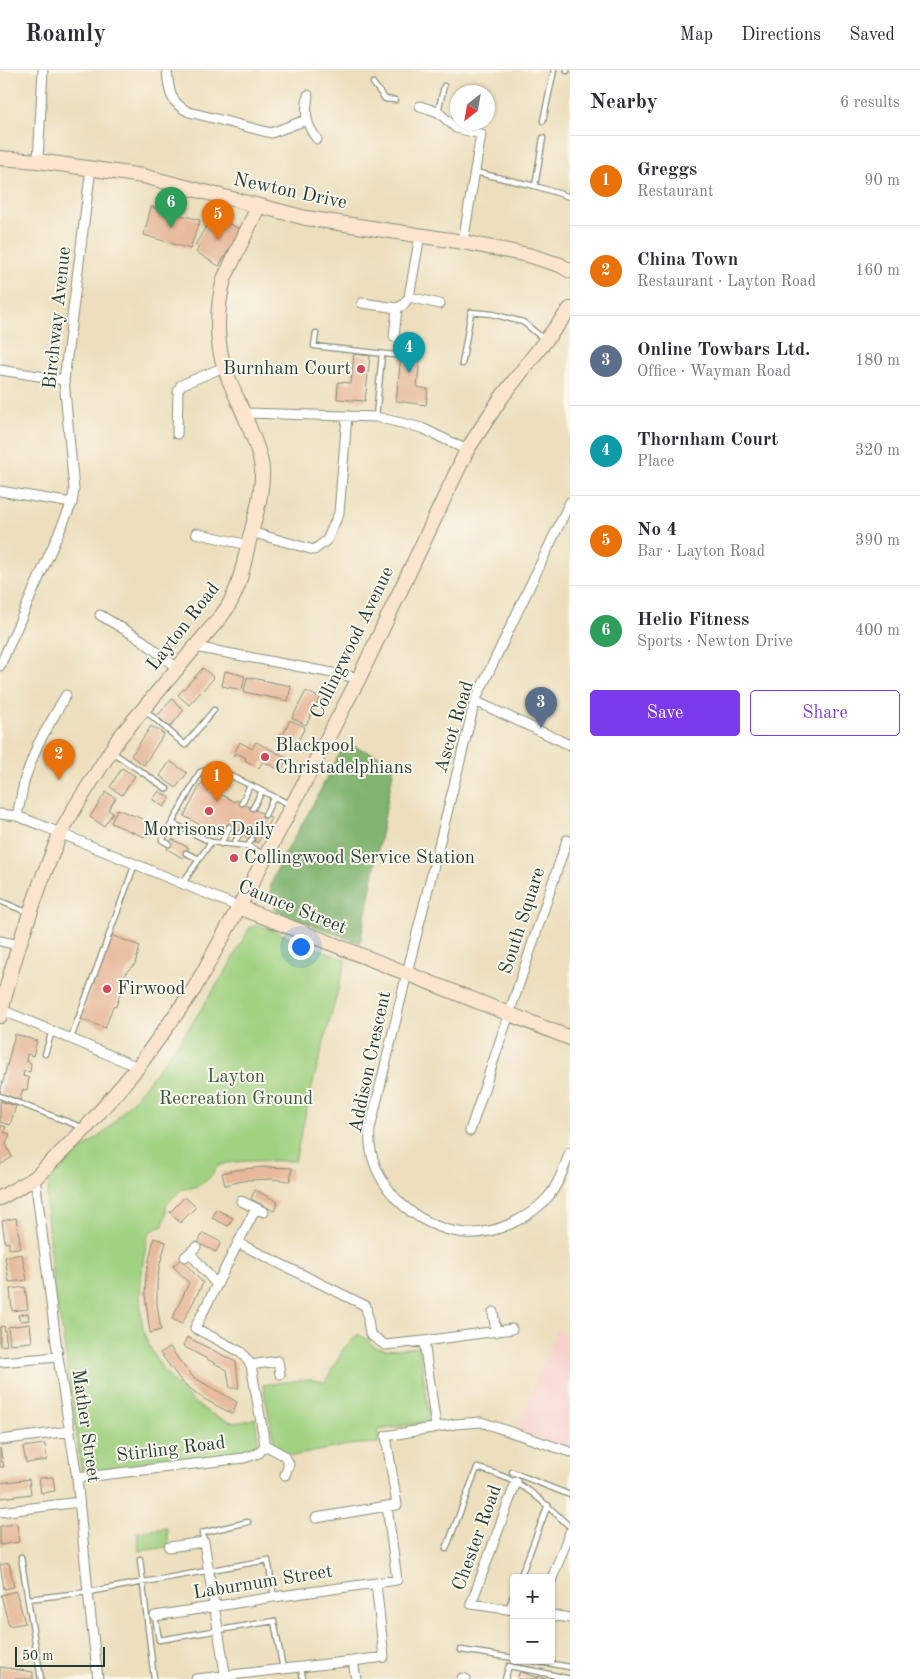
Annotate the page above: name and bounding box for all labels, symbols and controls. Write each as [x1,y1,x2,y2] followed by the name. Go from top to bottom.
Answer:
[25,23,106,47] text: Roamly
[680,26,713,44] text: Map
[741,26,821,44] text: Directions
[849,26,895,44] text: Saved
[450,85,495,130] north arrow
[590,92,658,113] text: Nearby
[840,95,900,111] text: 6 results
[637,161,697,180] text: Greggs
[232,171,348,213] street label: Newton Drive
[601,173,611,189] text: 1
[864,173,900,189] text: 90 m
[637,184,714,200] text: Restaurant
[155,187,187,228] pin: 6
[202,199,234,240] pin: 5
[41,246,75,390] street label: Birchway Avenue
[637,251,738,270] text: China Town
[601,263,611,279] text: 2
[855,263,900,279] text: 160 m
[637,274,816,290] text: Restaurant · Layton Road
[393,332,425,373] pin: 4
[637,341,810,360] text: Online Towbars Ltd.
[601,353,611,369] text: 3
[855,353,900,369] text: 180 m
[223,360,351,379] place label: Burnham Court
[355,363,367,375] marker: Burnham Court
[637,364,791,380] text: Office · Wayman Road
[637,431,778,450] text: Thornham Court
[601,443,611,459] text: 4
[855,443,900,459] text: 320 m
[637,454,674,470] text: Place
[637,521,677,540] text: No 4
[601,533,611,549] text: 5
[855,533,900,549] text: 390 m
[637,544,765,560] text: Bar · Layton Road
[308,564,398,722] street label: Collingwood Avenue
[144,579,224,675] street label: Layton Road
[637,611,749,630] text: Helio Fitness
[601,623,611,639] text: 6
[855,623,900,639] text: 400 m
[637,634,793,650] text: Sports · Newton Drive
[432,679,478,775] street label: Ascot Road
[525,687,557,728] pin: 3
[590,690,740,736] button: Save
[750,690,900,736] button: Share
[275,737,412,778] place label: Blackpool Christadelphians
[43,739,75,780] pin: 2
[259,751,271,763] marker: Blackpool Christadelphians
[201,761,233,802] pin: 1
[203,805,215,817] marker: Morrisons Daily
[143,821,275,840] place label: Morrisons Daily
[244,849,475,868] place label: Collingwood Service Station
[228,852,240,864] marker: Collingwood Service Station
[497,865,549,977] street label: South Square
[235,878,349,938] street label: Caunce Street
[288,934,314,960] your location
[117,980,185,999] place label: Firwood
[101,983,113,995] marker: Firwood
[347,990,395,1134] street label: Addison Crescent
[159,1068,313,1109] park label: Layton Recreation Ground
[68,1368,102,1484] street label: Mather Street
[115,1434,227,1466] street label: Stirling Road
[450,1483,506,1593] street label: Chester Road
[192,1563,334,1603] street label: Laburnum Street
[510,1574,555,1664] map controls
[510,1574,555,1619] button: +
[510,1619,555,1664] button: −
[15,1644,105,1667] scale bar
[22,1649,53,1663] text: 50 m

